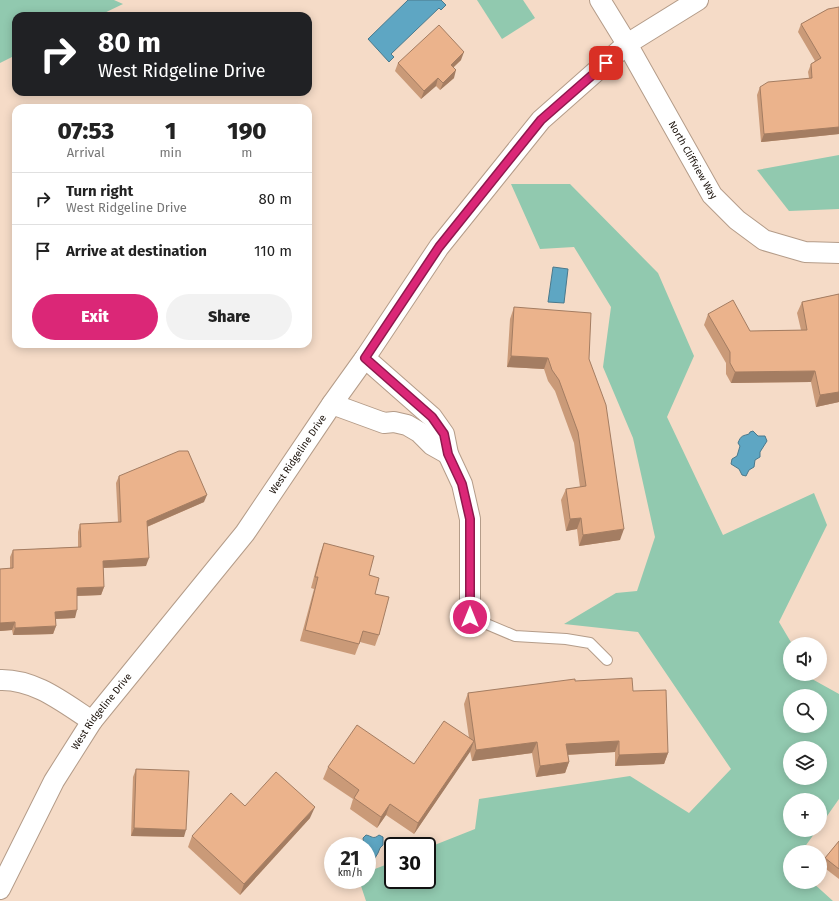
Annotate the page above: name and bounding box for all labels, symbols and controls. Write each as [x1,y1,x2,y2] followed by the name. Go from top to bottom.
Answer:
[98,26,161,59] text: 80 m
[32,28,84,80] icon: right
[589,46,623,80] pin
[595,52,617,74] icon: arrive
[98,60,265,82] text: West Ridgeline Drive
[57,117,114,145] text: 07:53
[165,117,176,145] text: 1
[227,117,267,145] text: 190
[666,119,719,202] street label: North Cliffview Way
[67,145,105,160] text: Arrival
[159,145,182,160] text: min
[241,145,253,160] text: m
[66,182,133,200] text: Turn right
[32,188,54,210] icon: right
[259,190,292,208] text: 80 m
[66,200,187,215] text: West Ridgeline Drive
[32,240,54,262] icon: arrive
[66,242,207,260] text: Arrive at destination
[254,242,292,260] text: 110 m
[32,294,158,340] button: Exit
[166,294,292,340] button: Share
[267,412,329,496] street label: West Ridgeline Drive
[449,596,491,638] position arrow
[783,637,827,889] map controls
[783,637,827,681] button: sound
[69,671,134,752] street label: West Ridgeline Drive
[783,689,827,733] button: search
[783,741,827,785] button: layers
[783,793,827,837] button: +
[384,837,436,889] speed limit sign: 30
[783,845,827,889] button: −
[340,846,360,870] text: 21
[338,867,362,879] text: km/h

